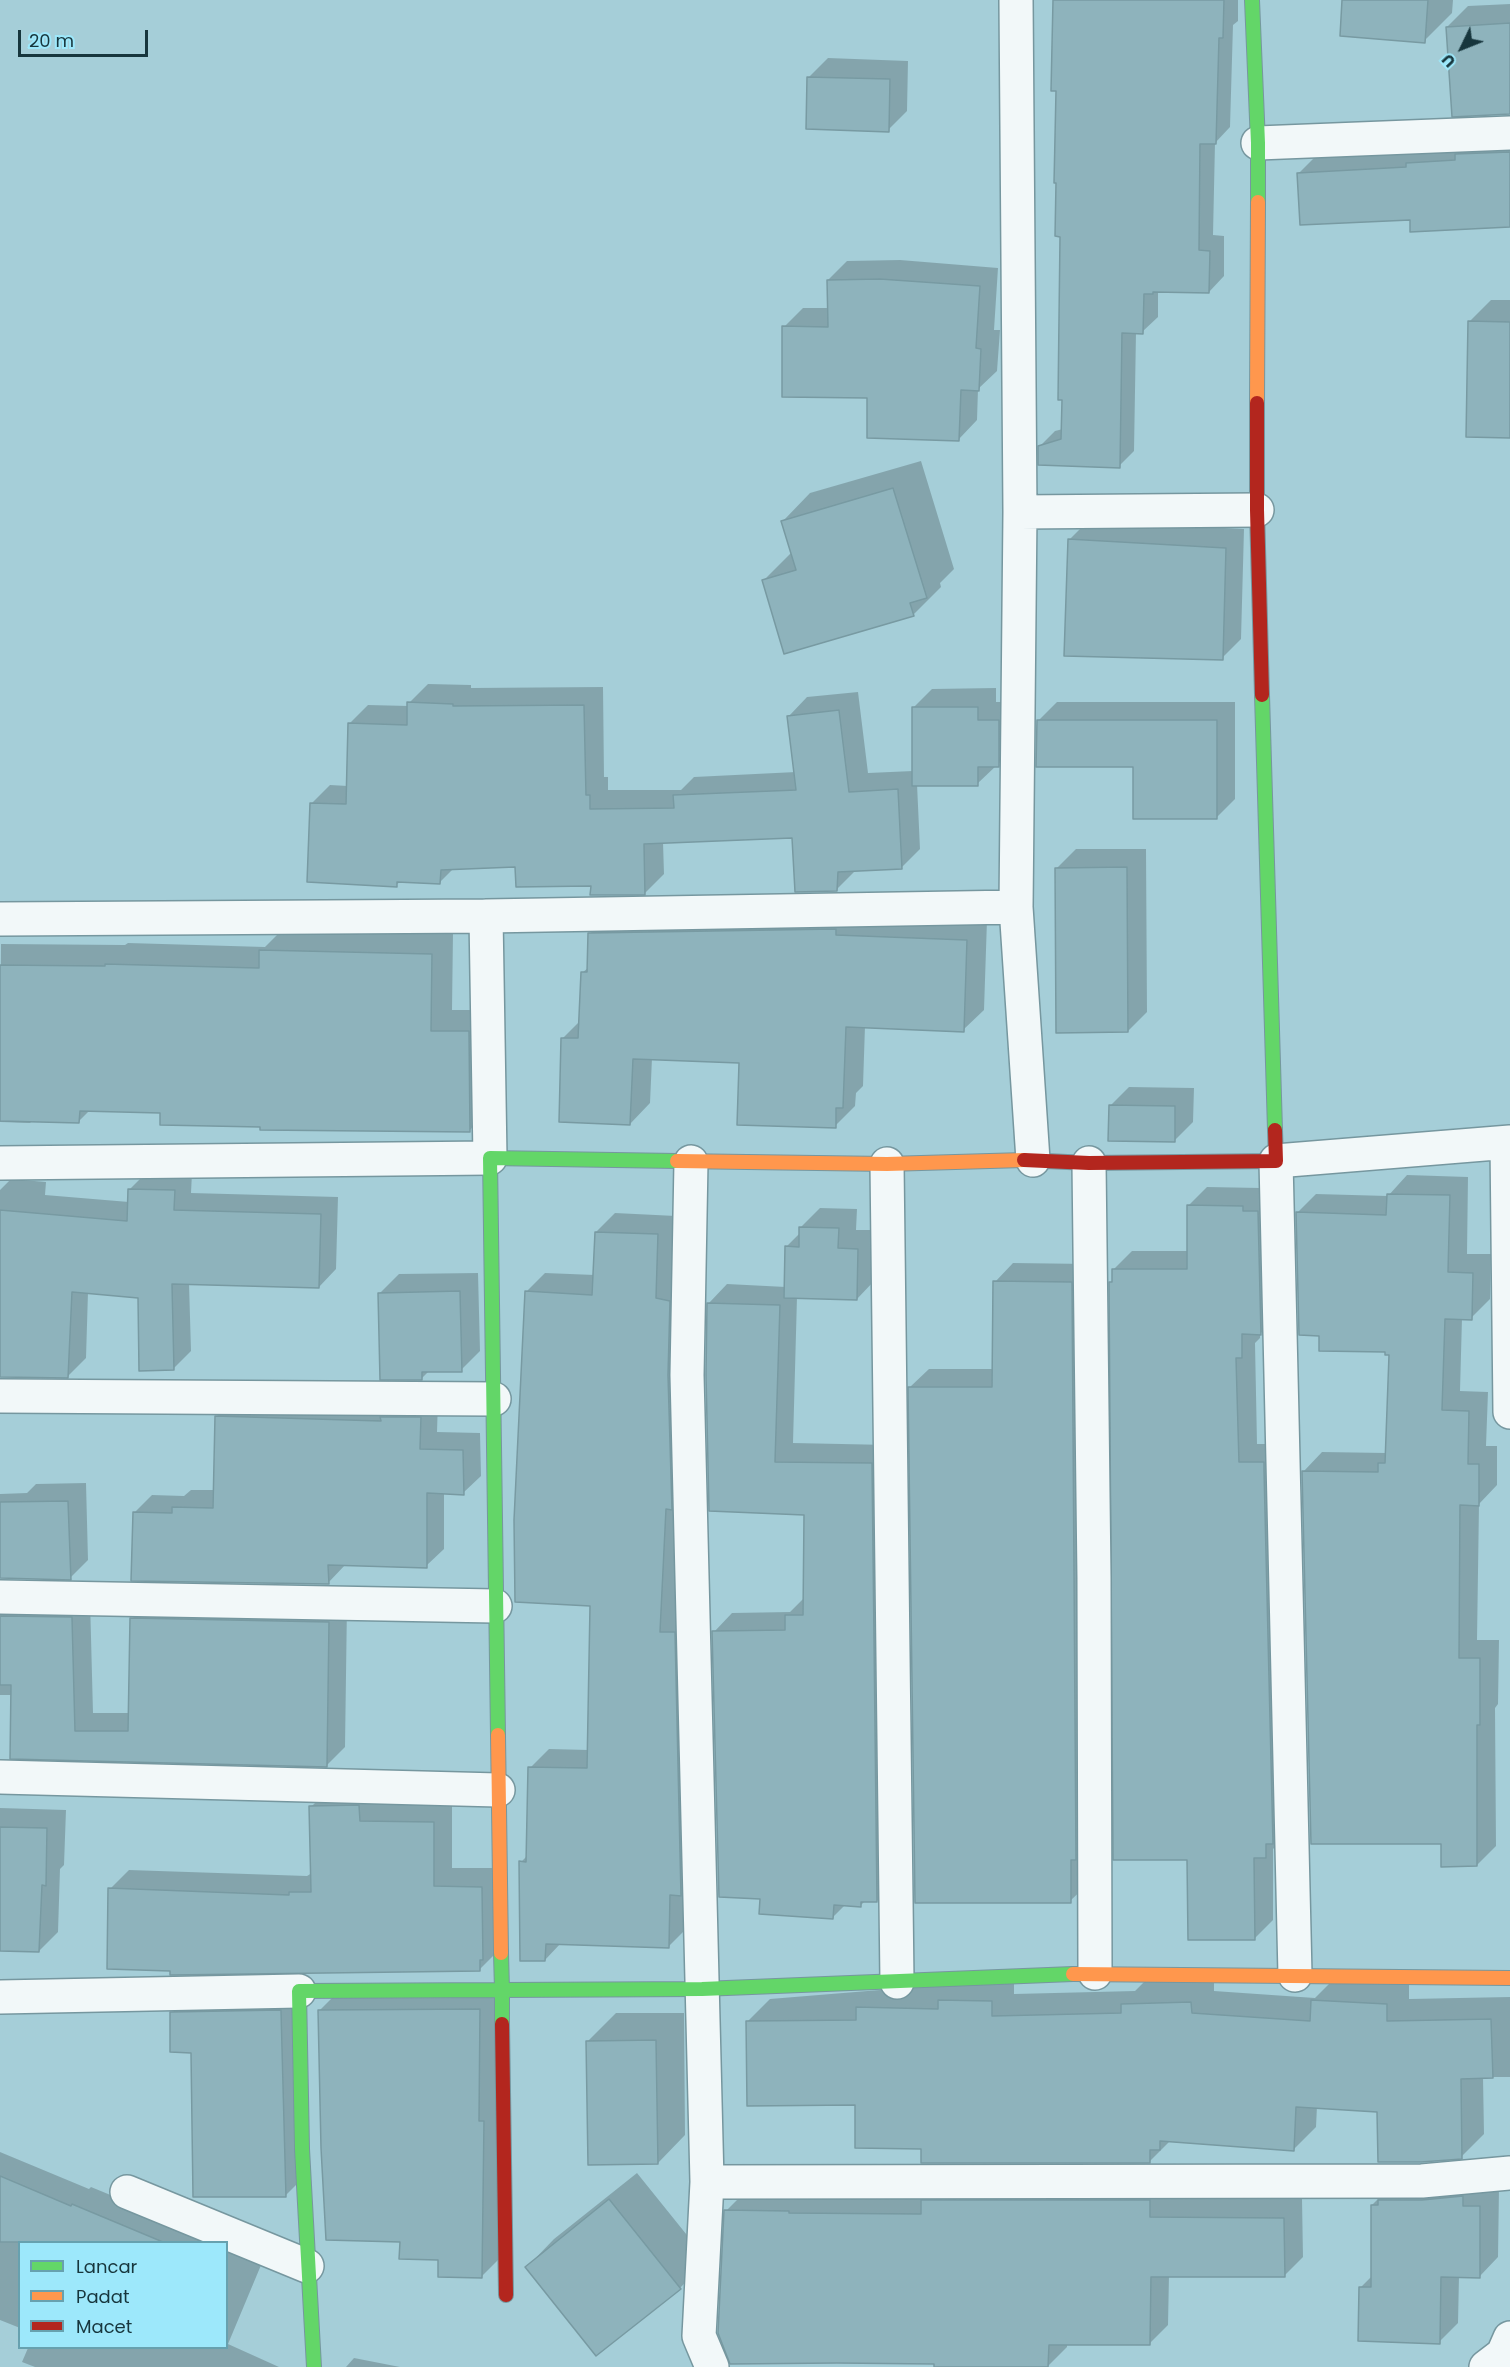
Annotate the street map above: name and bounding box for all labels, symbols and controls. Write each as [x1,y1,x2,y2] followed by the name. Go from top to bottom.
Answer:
[21,18,152,56] scale bar
[1432,18,1492,78] north arrow
[29,28,74,53] text: 20 m
[1436,49,1461,73] text: U
[18,2241,228,2349] legend
[76,2254,137,2279] text: Lancar
[76,2284,129,2309] text: Padat
[76,2314,132,2339] text: Macet

